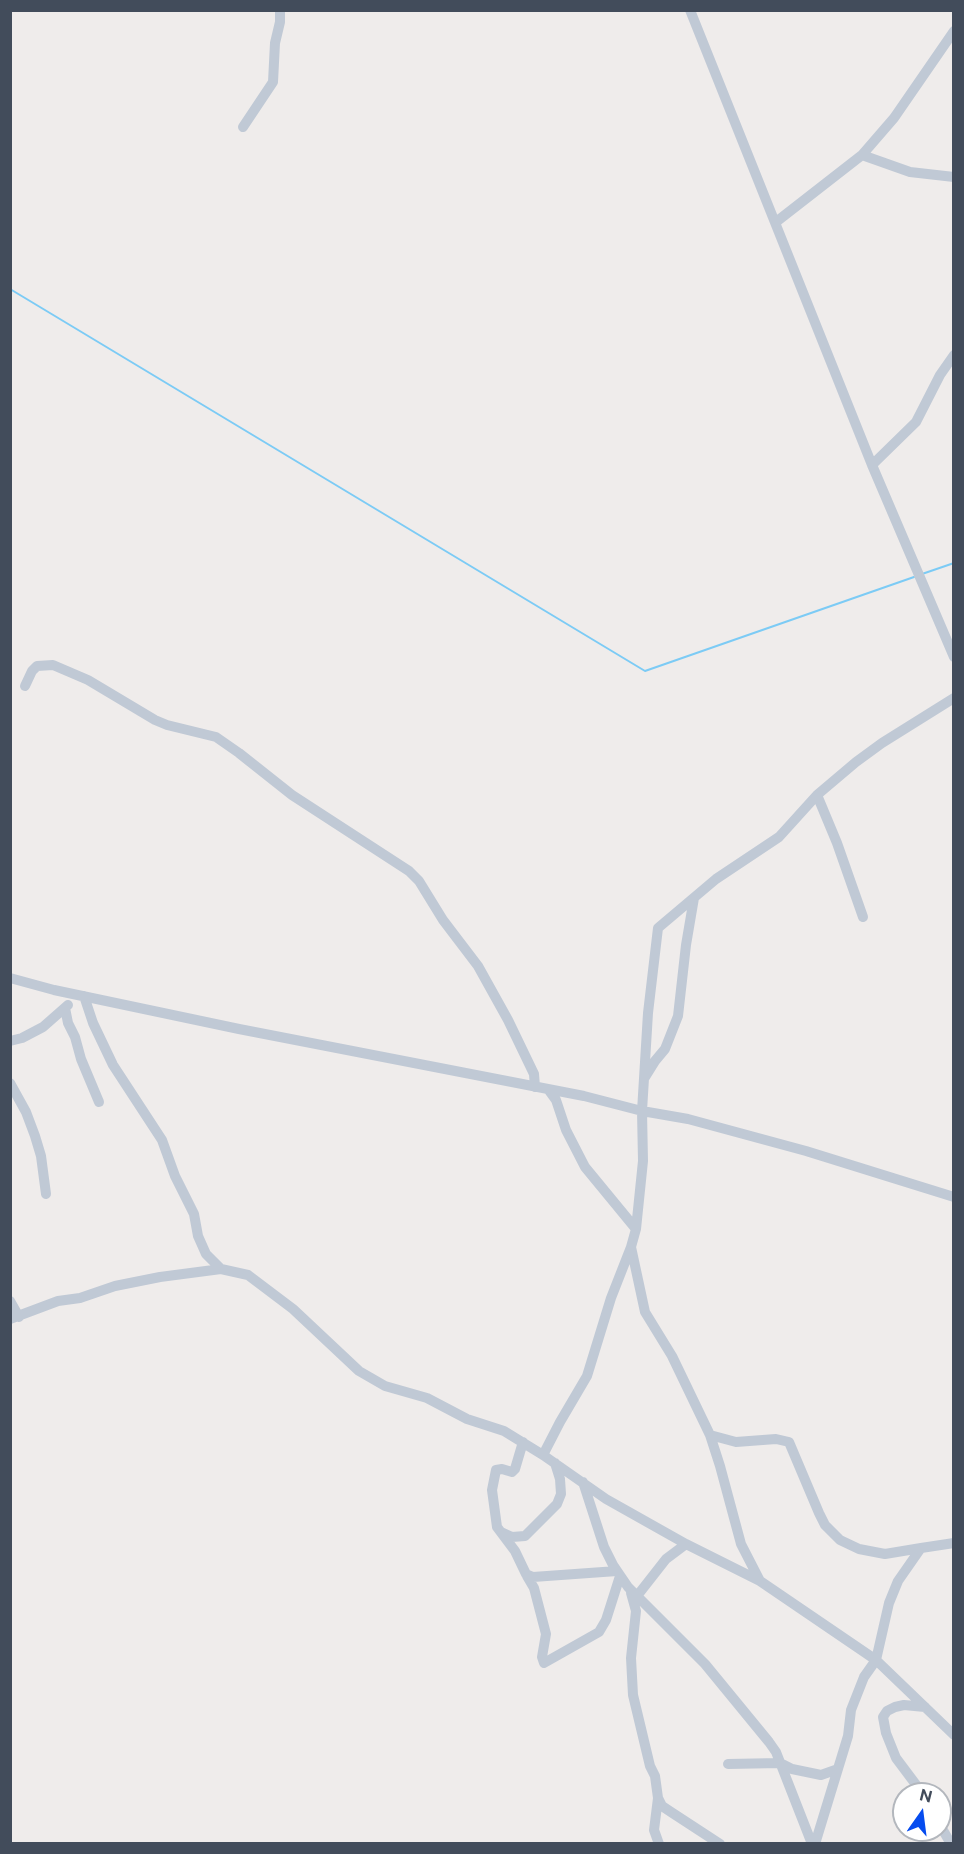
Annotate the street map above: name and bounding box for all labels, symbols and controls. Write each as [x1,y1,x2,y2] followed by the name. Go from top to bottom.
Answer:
[892,1782,952,1842] north arrow
[918,1785,934,1807] text: N

